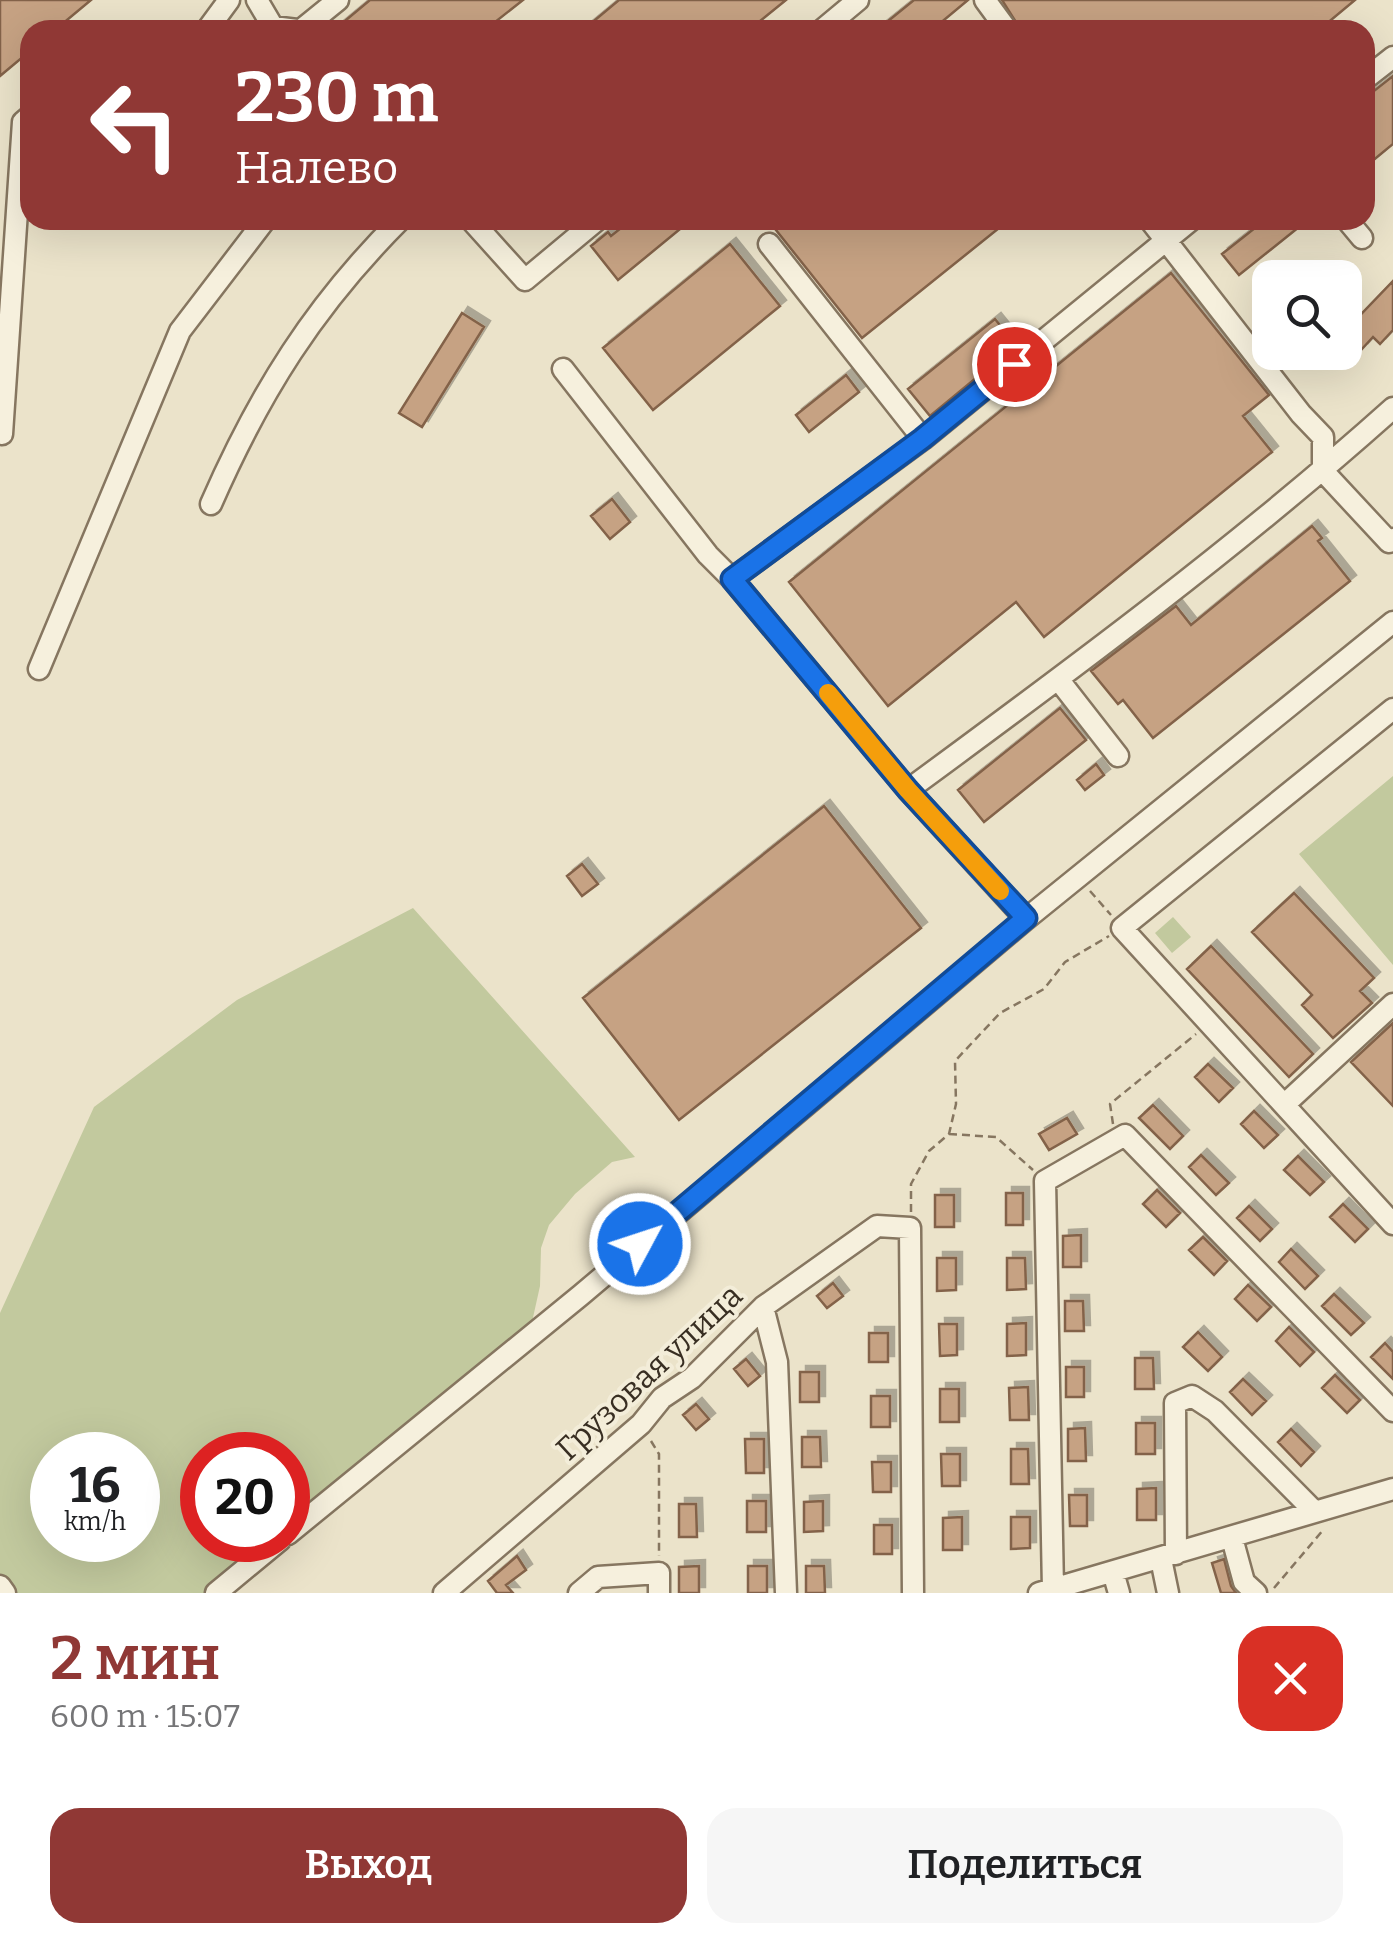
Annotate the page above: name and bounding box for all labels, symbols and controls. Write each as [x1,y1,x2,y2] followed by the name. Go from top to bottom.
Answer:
[235,56,439,140] text: 230 m
[70,60,200,190] icon: left
[235,141,398,195] text: Налево
[1252,260,1362,370] map controls
[1252,260,1362,370] button: search
[972,322,1057,407] pin
[987,337,1042,392] icon: arrive
[588,1192,692,1296] position arrow
[548,1276,750,1468] street label: Грузовая улица
[180,1432,310,1562] speed limit sign: 20
[69,1455,121,1515] text: 16
[64,1507,126,1537] text: km/h
[50,1623,220,1695] text: 2 мин
[1238,1626,1343,1731] button: close
[50,1697,240,1735] text: 600 m · 15:07
[50,1808,687,1923] button: Выход
[707,1808,1343,1923] button: Поделиться

